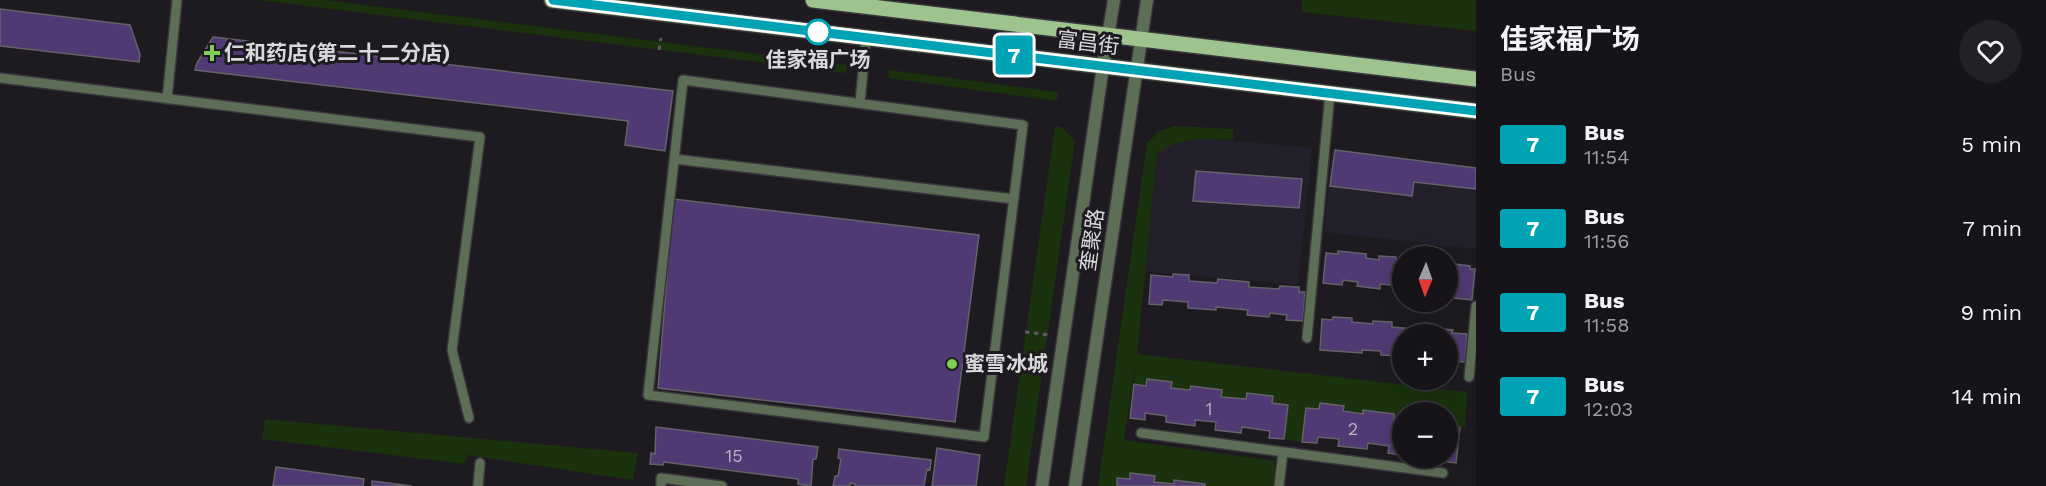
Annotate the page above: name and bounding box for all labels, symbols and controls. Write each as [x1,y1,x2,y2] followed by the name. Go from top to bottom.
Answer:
[805,19,831,45] marker: 佳家福广场
[1959,20,2022,83] button: heart
[1500,23,1640,56] text: 佳家福广场
[1055,26,1121,59] street label: 富昌街
[994,36,1034,74] line badge: 7
[224,40,450,65] place label: 仁和药店(第二十二分店)
[1008,43,1020,68] text: 7
[205,46,219,60] marker: 仁和药店(第二十二分店)
[766,47,871,72] place label: 佳家福广场
[1500,62,1536,86] text: Bus
[1584,120,1624,145] text: Bus
[1527,132,1539,157] text: 7
[1961,132,2022,157] text: 5 min
[1584,145,1629,169] text: 11:54
[1584,204,1624,229] text: Bus
[1075,207,1108,273] street label: 奎聚路
[1527,216,1539,241] text: 7
[1962,216,2022,241] text: 7 min
[1584,229,1629,253] text: 11:56
[1392,246,1458,312] north arrow
[1392,246,1458,468] map controls
[1584,288,1624,313] text: Bus
[1527,300,1539,325] text: 7
[1960,300,2022,325] text: 9 min
[1584,313,1629,337] text: 11:58
[1392,324,1458,390] button: +
[964,351,1048,376] place label: 蜜雪冰城
[945,357,959,371] marker: 蜜雪冰城
[1584,372,1624,397] text: Bus
[1527,384,1539,409] text: 7
[1952,384,2022,409] text: 14 min
[1584,397,1633,421] text: 12:03
[1205,398,1213,419] house number: 1
[1392,402,1458,468] button: −
[1348,418,1358,439] house number: 2
[725,445,743,466] house number: 15

